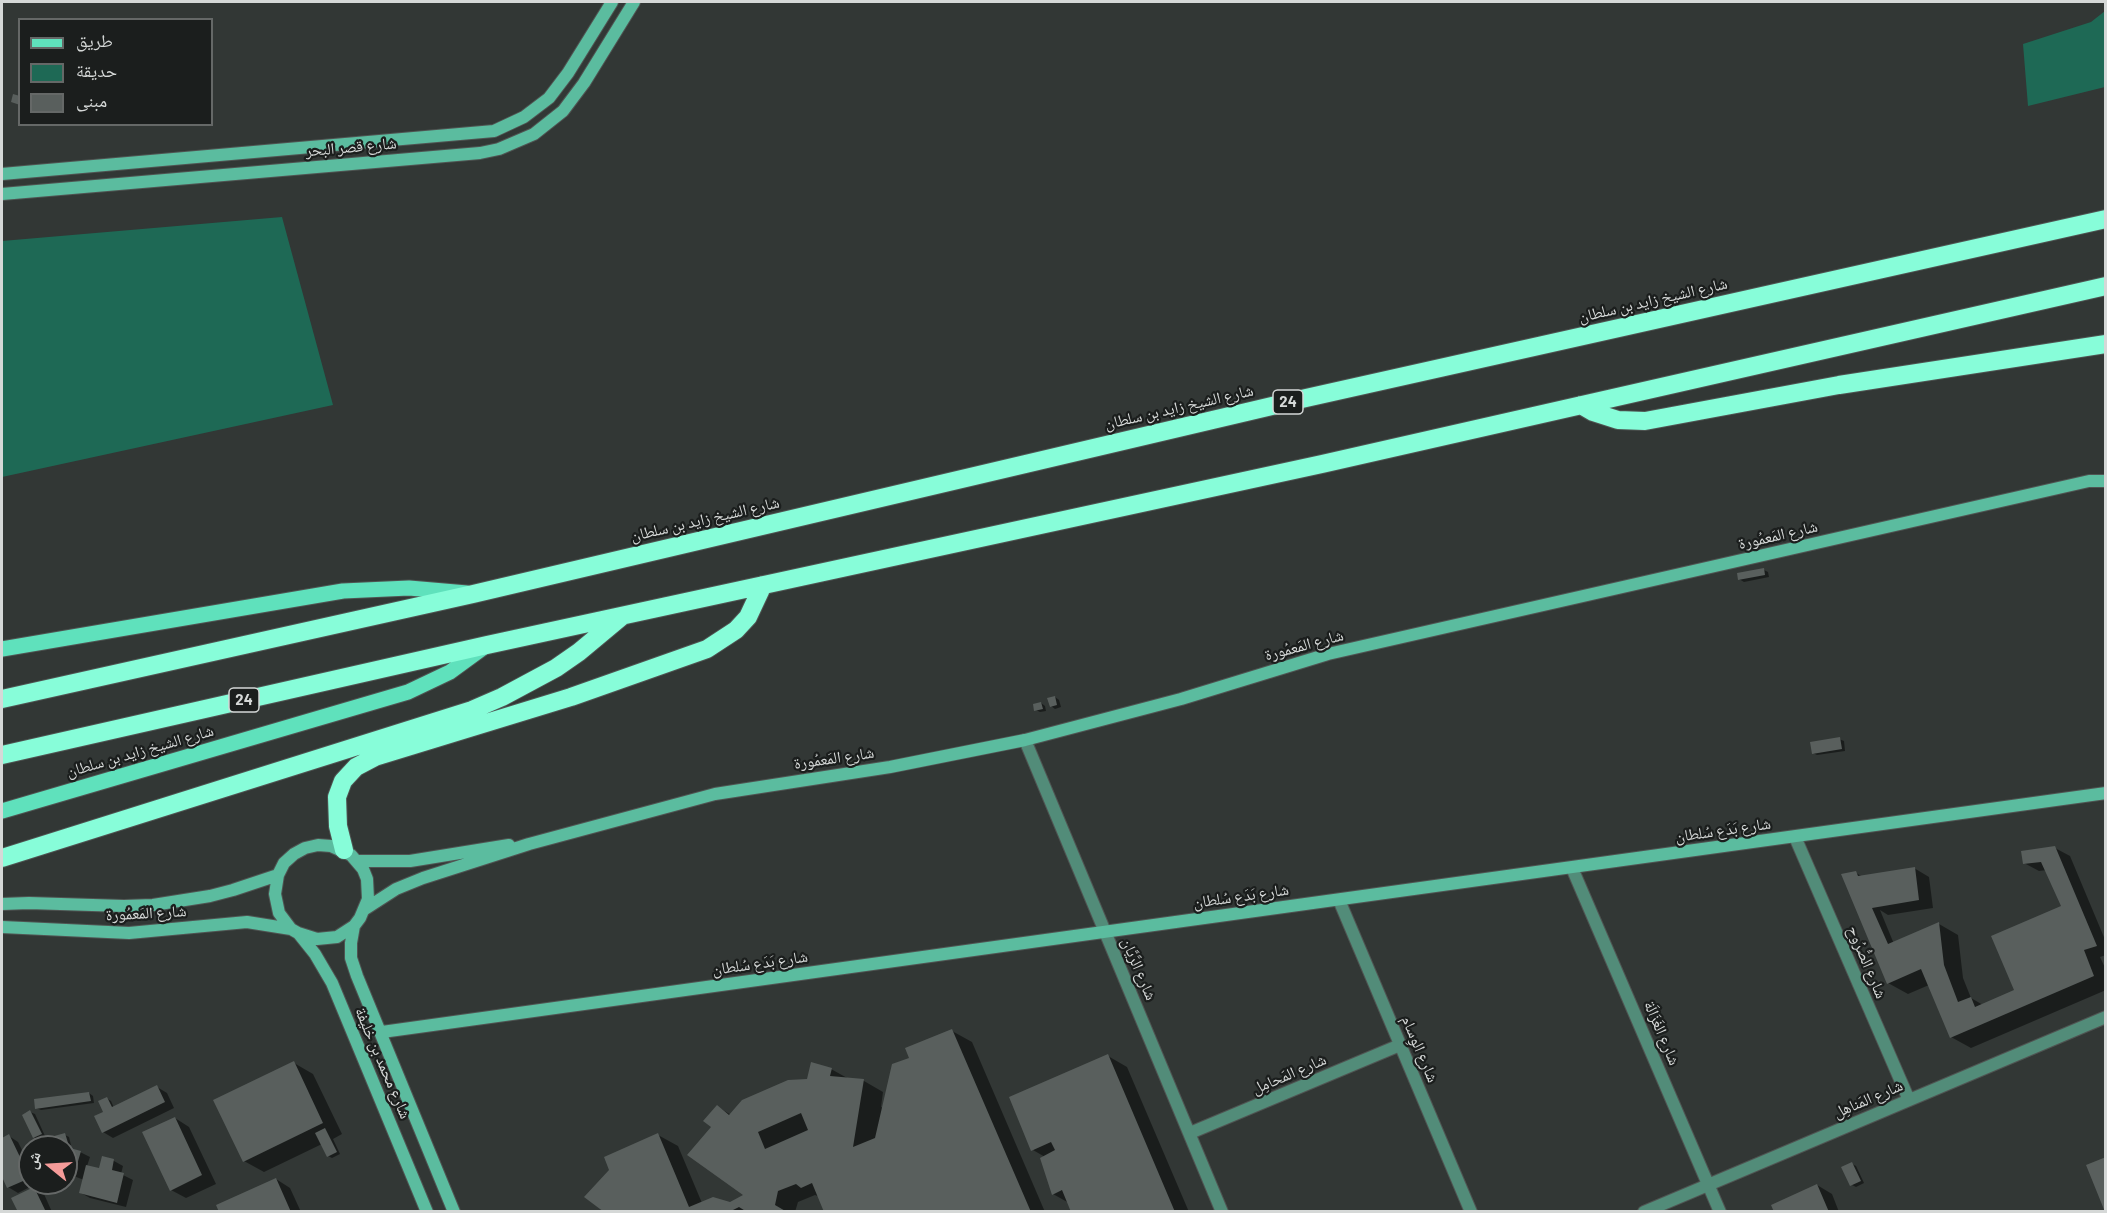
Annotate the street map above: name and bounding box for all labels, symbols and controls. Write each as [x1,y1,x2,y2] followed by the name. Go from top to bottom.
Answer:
[18,18,213,126] legend
[76,29,113,51] text: طريق
[76,59,117,81] text: حديقة
[76,89,107,111] text: مبنى
[305,133,397,161] street label: شارع قصر البحر
[1577,274,1729,326] street label: شارع الشيخ زايد بن سلطان
[1103,381,1255,433] street label: شارع الشيخ زايد بن سلطان
[1273,390,1303,414] road number: 24
[629,493,781,545] street label: شارع الشيخ زايد بن سلطان
[1736,517,1820,553] street label: شارع المَعمُورة
[1262,625,1346,665] street label: شارع المَعمُورة
[229,688,259,712] road number: 24
[64,721,216,781] street label: شارع الشيخ زايد بن سلطان
[793,743,875,773] street label: شارع المَعمُورة
[1674,814,1772,846] street label: شارع بَدَع سُلطان
[1192,880,1290,912] street label: شارع بَدَع سُلطان
[105,901,187,925] street label: شارع المَعمُورة
[1843,923,1891,1001] street label: شارع الصُّرُوح
[1117,935,1161,1003] street label: شارع الرَّيَّان
[711,947,809,979] street label: شارع بَدَع سُلطان
[1640,998,1684,1068] street label: شارع الغَزَالَة
[351,1004,415,1122] street label: شارع محمد بن خليفة
[1397,1013,1443,1085] street label: شارع الوِسام
[1249,1050,1329,1098] street label: شارع المَحامِل
[1830,1076,1906,1122] street label: شارع المَناهِل
[18,1135,78,1195] north arrow
[21,1149,44,1171] text: ش

